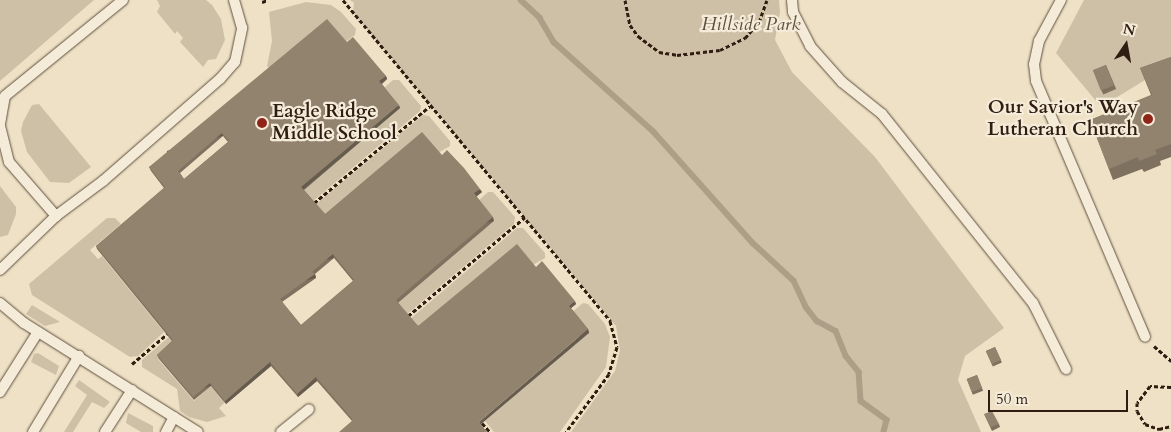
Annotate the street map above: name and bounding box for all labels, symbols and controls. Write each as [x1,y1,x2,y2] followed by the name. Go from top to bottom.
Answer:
[701,14,801,36] park label: Hillside Park
[1121,19,1137,40] text: N
[1101,20,1151,70] north arrow
[987,97,1138,141] place label: Our Savior's Way Lutheran Church
[272,101,397,145] place label: Eagle Ridge Middle School
[1142,113,1154,125] marker: Our Savior's Way Lutheran Church
[256,117,268,129] marker: Eagle Ridge Middle School
[991,380,1131,412] scale bar
[996,389,1028,409] text: 50 m

